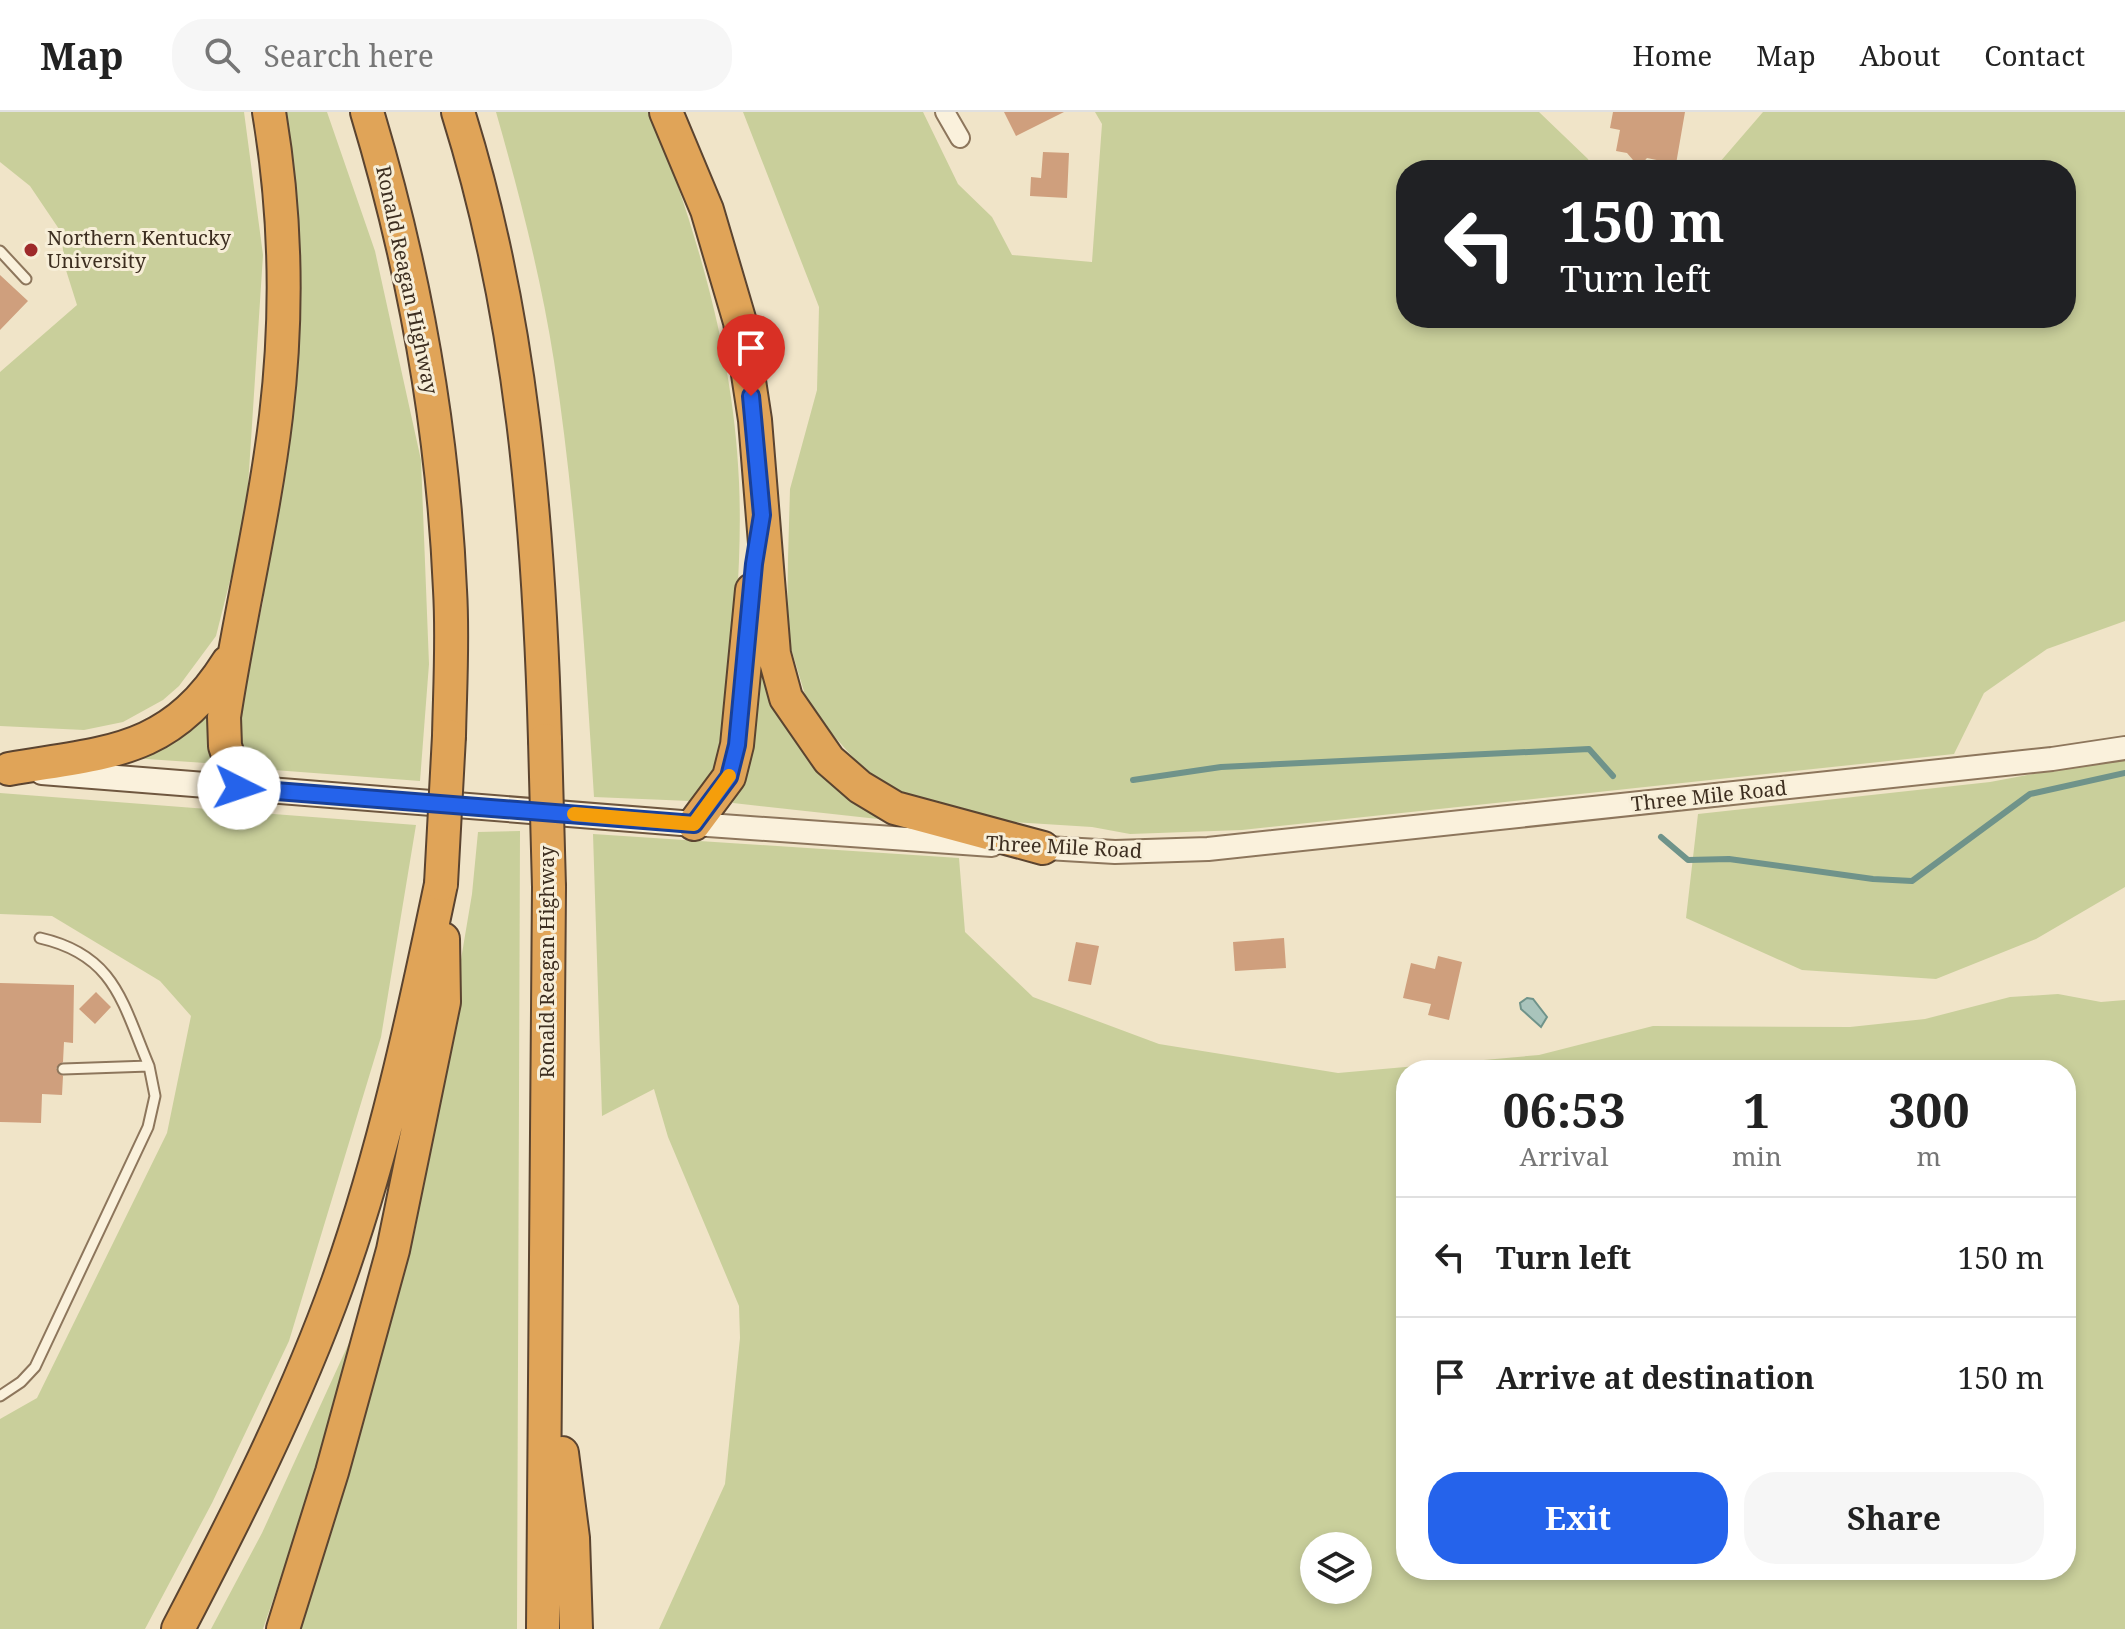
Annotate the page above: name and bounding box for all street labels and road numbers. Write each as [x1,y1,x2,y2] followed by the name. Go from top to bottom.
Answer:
[370,163,445,397] street label: Ronald Reagan Highway
[1630,774,1788,817] street label: Three Mile Road
[985,829,1143,864] street label: Three Mile Road
[533,845,560,1078] street label: Ronald Reagan Highway

